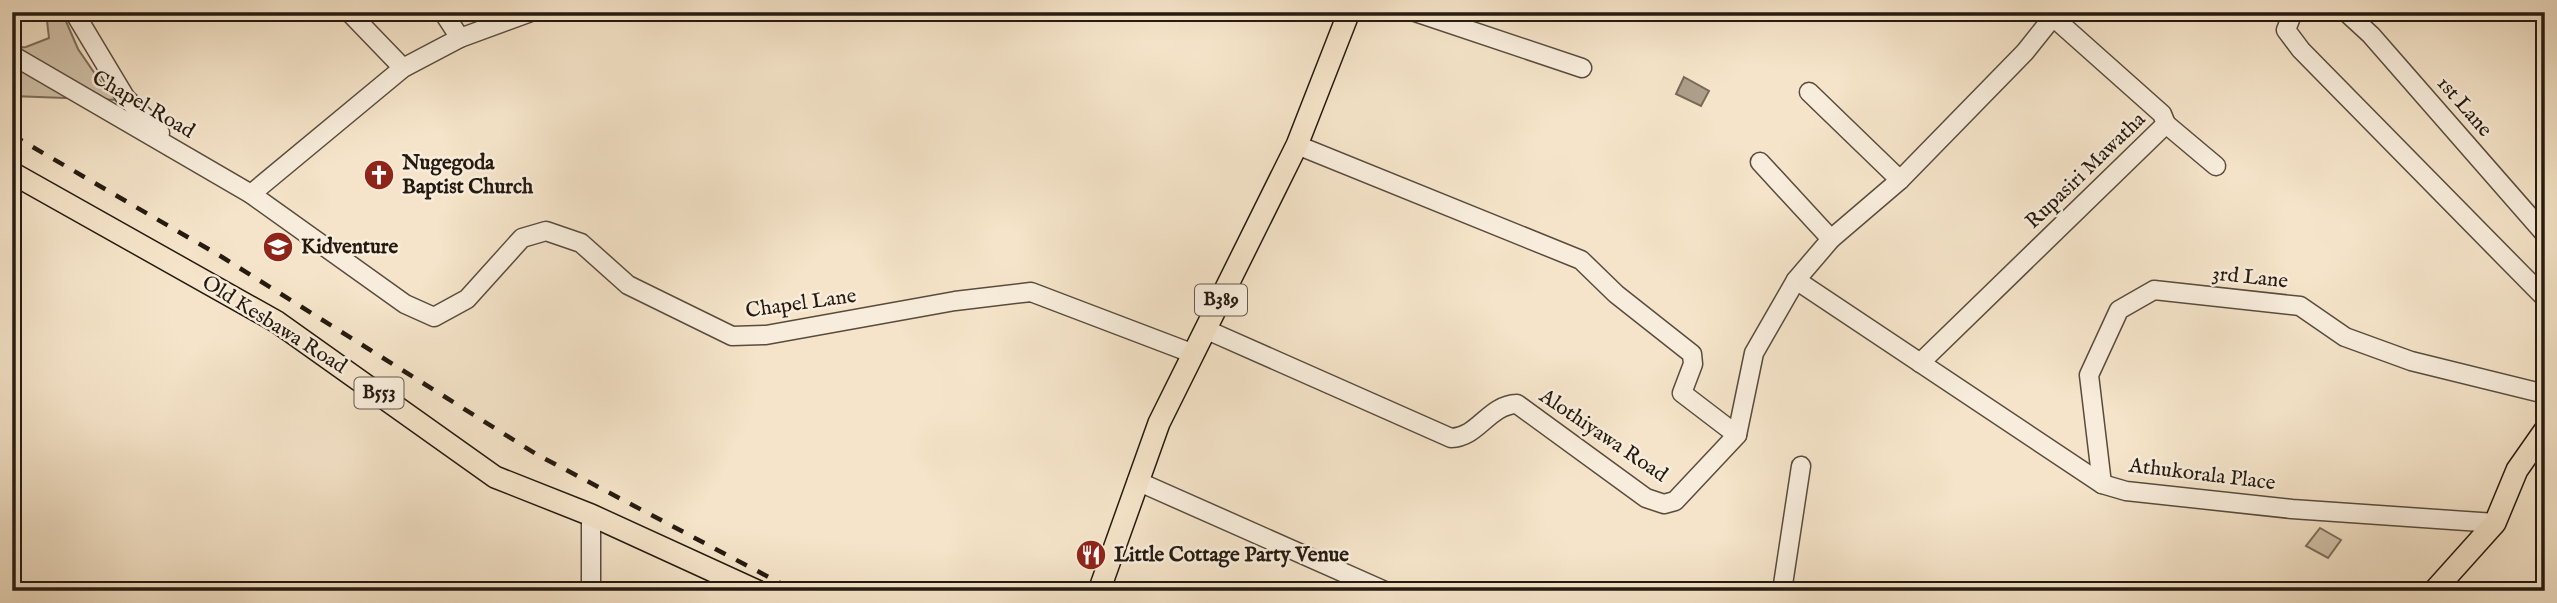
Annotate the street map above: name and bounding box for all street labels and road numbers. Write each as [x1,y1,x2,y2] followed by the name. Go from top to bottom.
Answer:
[87,65,200,146] street label: Chapel Road
[2430,71,2498,143] street label: 1st Lane
[2020,106,2153,235] street label: Rupasiri Mawatha
[2211,261,2290,295] street label: 3rd Lane
[196,270,352,381] street label: Old Kesbawa Road
[744,283,858,325] street label: Chapel Lane
[1195,284,1247,316] road number: B389
[354,378,404,408] road number: B553
[1533,383,1673,489] street label: Alothiyawa Road
[2126,452,2277,497] street label: Athukorala Place

